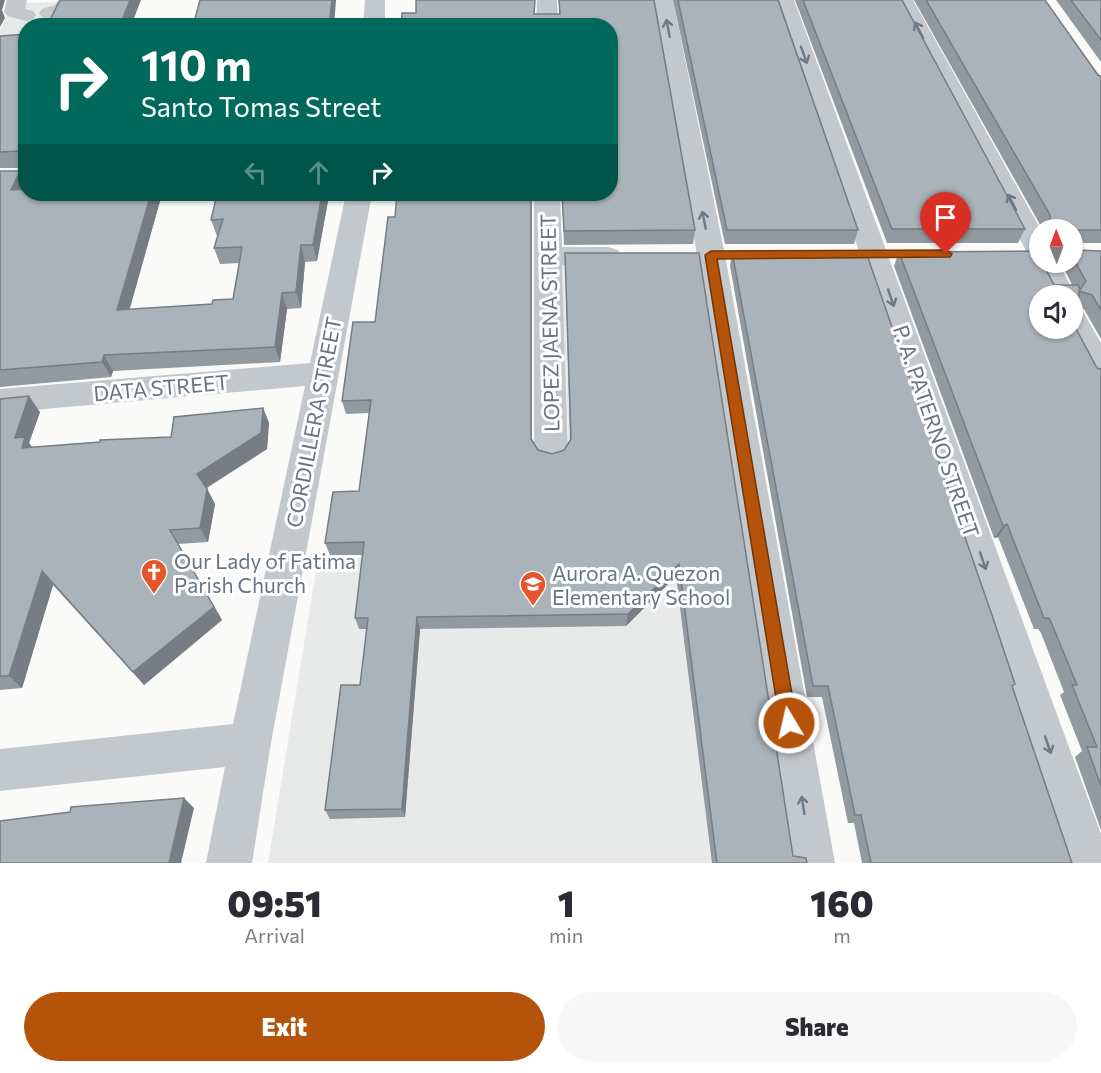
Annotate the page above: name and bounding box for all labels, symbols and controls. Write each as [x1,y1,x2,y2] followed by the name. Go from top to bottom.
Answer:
[662,19,673,38] one-way arrow
[913,21,925,39] one-way arrow
[141,38,252,90] text: 110 m
[42,42,120,120] icon: right
[799,45,810,64] one-way arrow
[141,90,381,123] text: Santo Tomas Street
[239,156,272,189] icon: left
[302,156,335,189] icon: ahead
[365,156,398,189] icon: right
[920,192,971,254] pin
[1006,193,1017,211] one-way arrow
[929,201,962,234] icon: arrive
[698,210,709,230] one-way arrow
[535,214,563,432] street label: LOPEZ JAENA STREET
[1029,219,1083,273] north arrow
[1029,219,1083,339] map controls
[1029,285,1083,339] button: sound
[886,288,897,307] one-way arrow
[280,315,346,529] street label: CORDILLERA STREET
[889,321,985,541] street label: P. A. PATERNO STREET
[92,369,230,405] street label: DATA STREET
[174,548,356,597] place label: Our Lady of Fatima Parish Church
[979,551,990,570] one-way arrow
[139,557,169,595] church icon: Our Lady of Fatima Parish Church
[552,560,730,609] place label: Aurora A. Quezon Elementary School
[518,569,548,607] school or university icon: Aurora A. Quezon Elementary School
[757,691,821,755] position arrow
[1043,735,1054,754] one-way arrow
[797,796,808,816] one-way arrow
[227,880,322,924] text: 09:51
[558,880,575,924] text: 1
[810,880,874,924] text: 160
[244,923,305,947] text: Arrival
[549,923,583,947] text: min
[833,923,851,947] text: m
[24,992,545,1061] button: Exit
[557,992,1077,1061] button: Share

